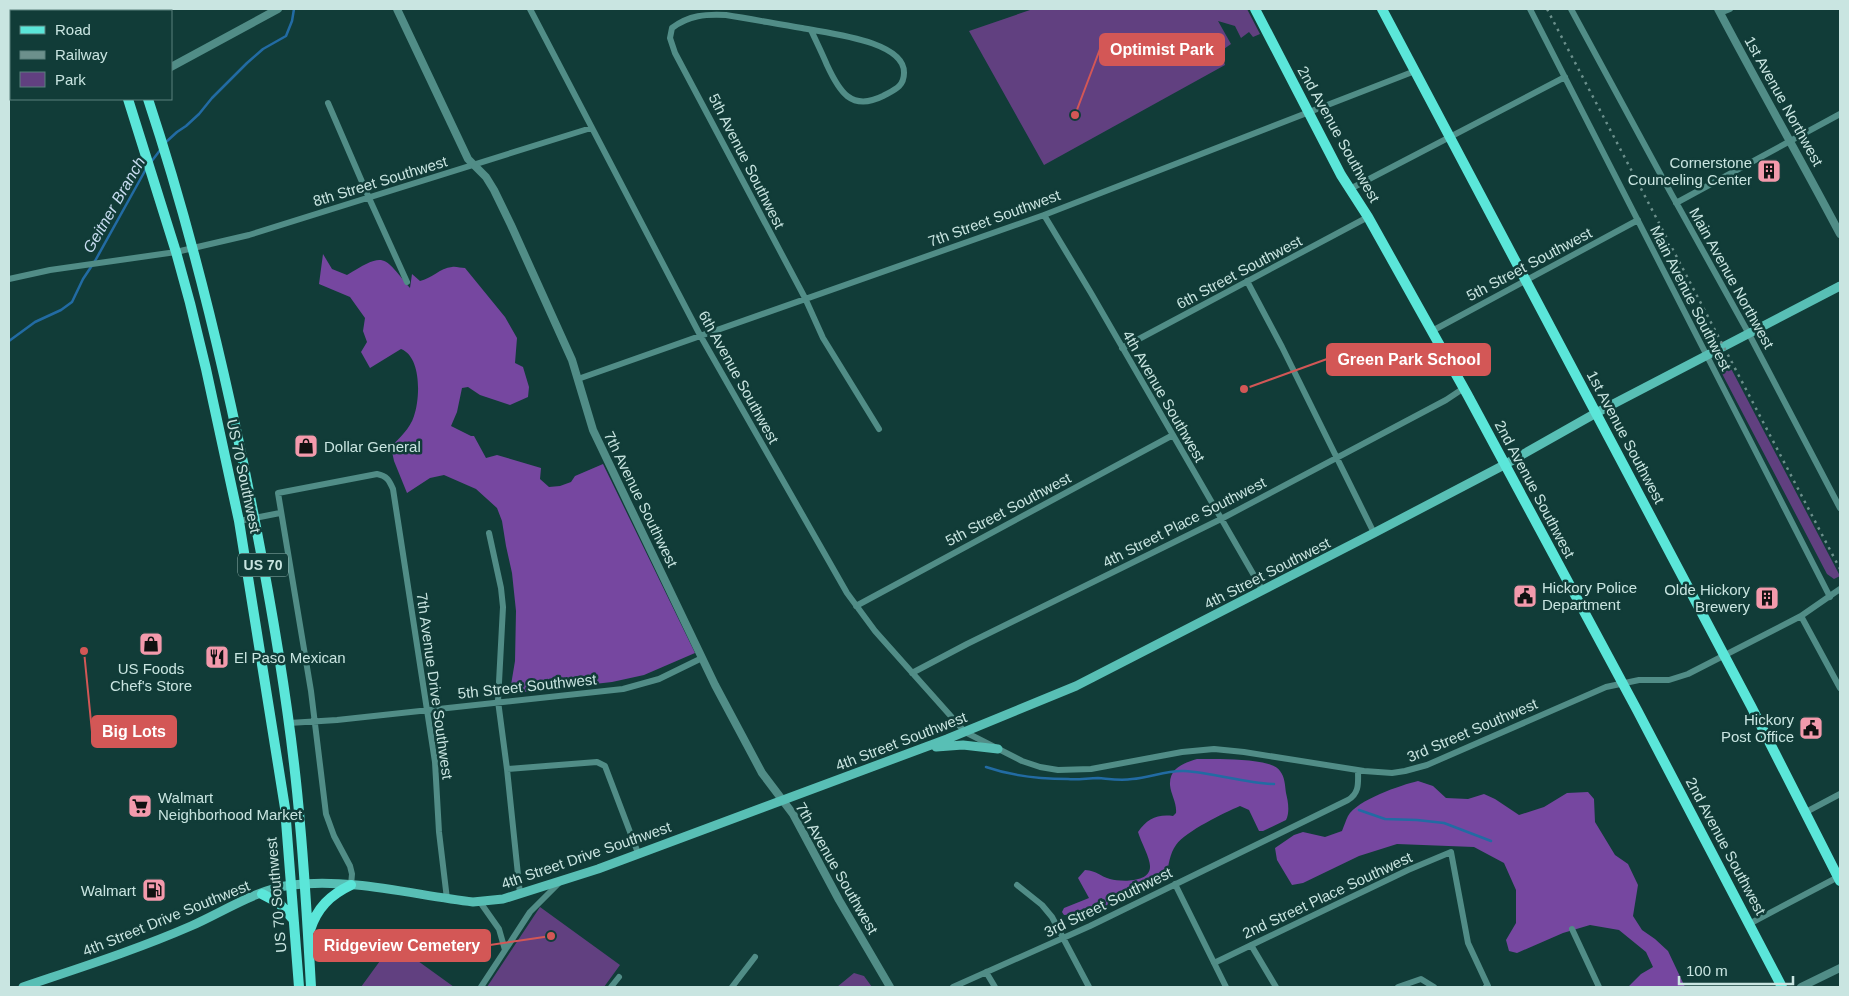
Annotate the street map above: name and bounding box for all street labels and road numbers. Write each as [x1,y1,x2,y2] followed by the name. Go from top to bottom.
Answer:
[1741,33,1827,170] street label: 1st Avenue Northwest
[1294,63,1384,206] street label: 2nd Avenue Southwest
[706,91,789,232] street label: 5th Avenue Southwest
[311,152,450,209] street label: 8th Street Southwest
[926,186,1063,250] street label: 7th Street Southwest
[1686,205,1778,352] street label: Main Avenue Northwest
[1464,223,1595,304] street label: 5th Street Southwest
[1647,223,1735,374] street label: Main Avenue Southwest
[1174,231,1305,312] street label: 6th Street Southwest
[695,308,783,447] street label: 6th Avenue Southwest
[1119,327,1209,465] street label: 4th Avenue Southwest
[1584,368,1669,507] street label: 1st Avenue Southwest
[1492,417,1579,561] street label: 2nd Avenue Southwest
[224,418,265,535] street label: US 70 Southwest
[601,428,682,570] street label: 7th Avenue Southwest
[943,468,1074,549] street label: 5th Street Southwest
[1100,473,1269,571] street label: 4th Street Place Southwest
[1201,533,1334,612] street label: 4th Street Southwest
[238,554,288,576] road number: US 70
[413,592,457,781] street label: 7th Avenue Drive Southwest
[457,670,598,702] street label: 5th Street Southwest
[1404,694,1541,765] street label: 3rd Street Southwest
[833,708,970,774] street label: 4th Street Southwest
[1683,774,1770,918] street label: 2nd Avenue Southwest
[792,799,882,937] street label: 7th Avenue Southwest
[499,818,674,892] street label: 4th Street Drive Southwest
[262,836,290,953] street label: US 70 Southwest
[1240,848,1415,942] street label: 2nd Street Place Southwest
[1041,863,1175,940] street label: 3rd Street Southwest
[80,876,253,959] street label: 4th Street Drive Southwest

